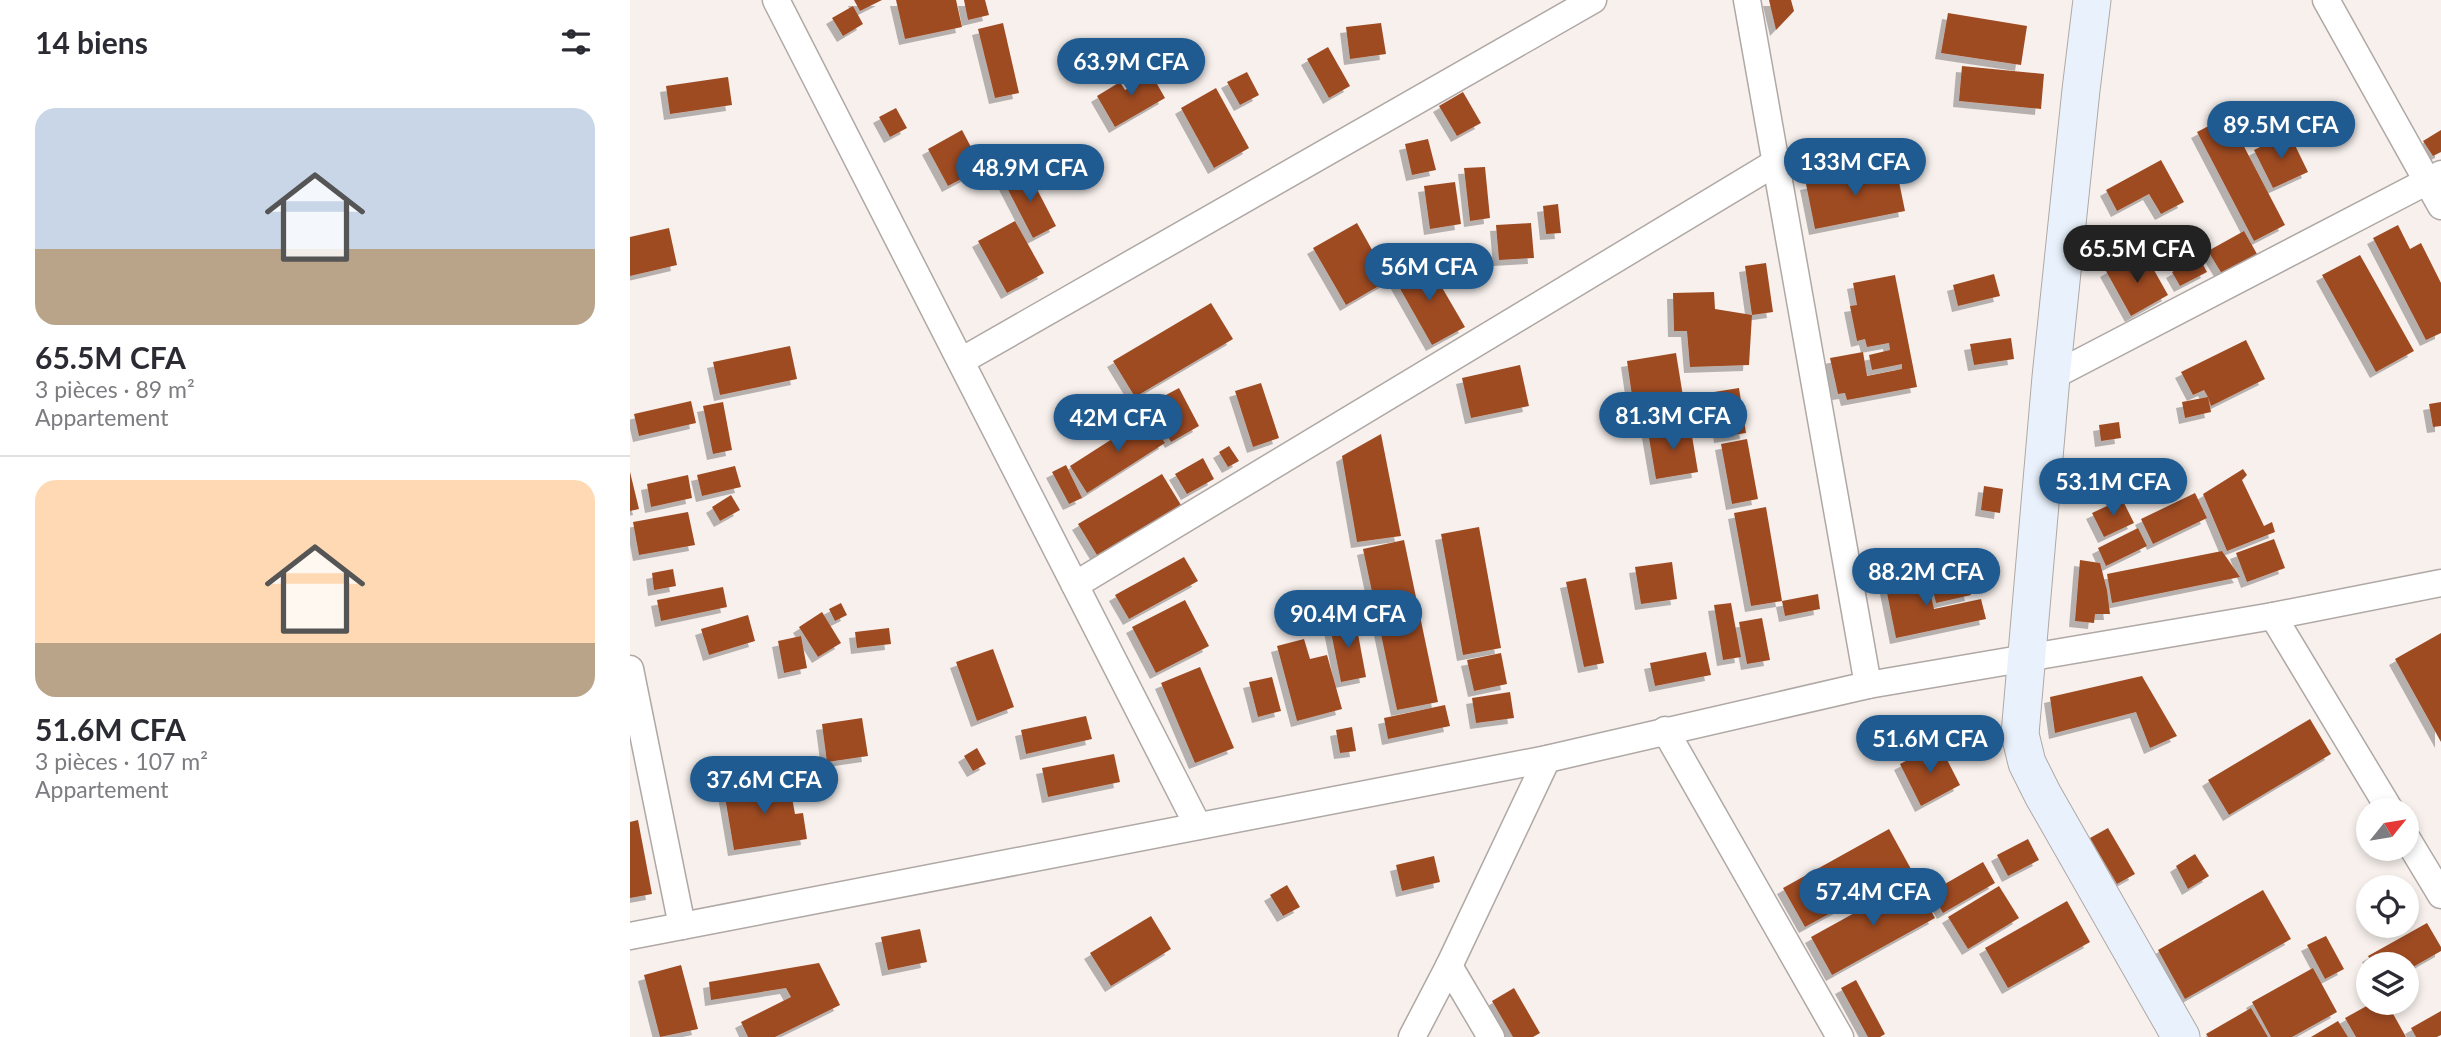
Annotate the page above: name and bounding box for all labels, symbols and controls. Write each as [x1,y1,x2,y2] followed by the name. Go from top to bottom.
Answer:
[557,23,595,61] icon: filters
[35,24,148,60] text: 14 biens
[1051,38,1211,98] pin: 63.9M CFA
[1073,47,1189,75] text: 63.9M CFA
[2201,102,2361,161] pin: 89.5M CFA
[2223,110,2339,138] text: 89.5M CFA
[1783,138,1927,198] pin: 133M CFA
[950,144,1110,204] pin: 48.9M CFA
[1800,147,1910,175] text: 133M CFA
[972,153,1088,181] text: 48.9M CFA
[252,154,378,280] icon: home
[2057,226,2217,285] pin: 65.5M CFA
[2079,234,2195,262] text: 65.5M CFA
[1364,244,1494,303] pin: 56M CFA
[1381,252,1477,280] text: 56M CFA
[35,339,186,375] text: 65.5M CFA
[35,375,195,403] text: 3 pièces · 89 m²
[1593,392,1753,452] pin: 81.3M CFA
[1053,394,1183,454] pin: 42M CFA
[1615,401,1731,429] text: 81.3M CFA
[35,403,168,431] text: Appartement
[1070,403,1166,431] text: 42M CFA
[2033,458,2193,518] pin: 53.1M CFA
[2055,467,2171,495] text: 53.1M CFA
[252,526,378,652] icon: home
[1846,548,2006,608] pin: 88.2M CFA
[1868,557,1984,585] text: 88.2M CFA
[1268,590,1428,650] pin: 90.4M CFA
[1290,599,1406,627] text: 90.4M CFA
[35,711,186,747] text: 51.6M CFA
[1850,716,2010,775] pin: 51.6M CFA
[1872,724,1988,752] text: 51.6M CFA
[35,747,208,775] text: 3 pièces · 107 m²
[684,756,844,816] pin: 37.6M CFA
[706,765,822,793] text: 37.6M CFA
[35,775,168,803] text: Appartement
[2356,798,2418,861] north arrow
[2356,798,2419,1015] map controls
[1793,869,1953,928] pin: 57.4M CFA
[2356,875,2419,938] button: locate
[1815,877,1931,905] text: 57.4M CFA
[2356,952,2419,1015] button: layers

